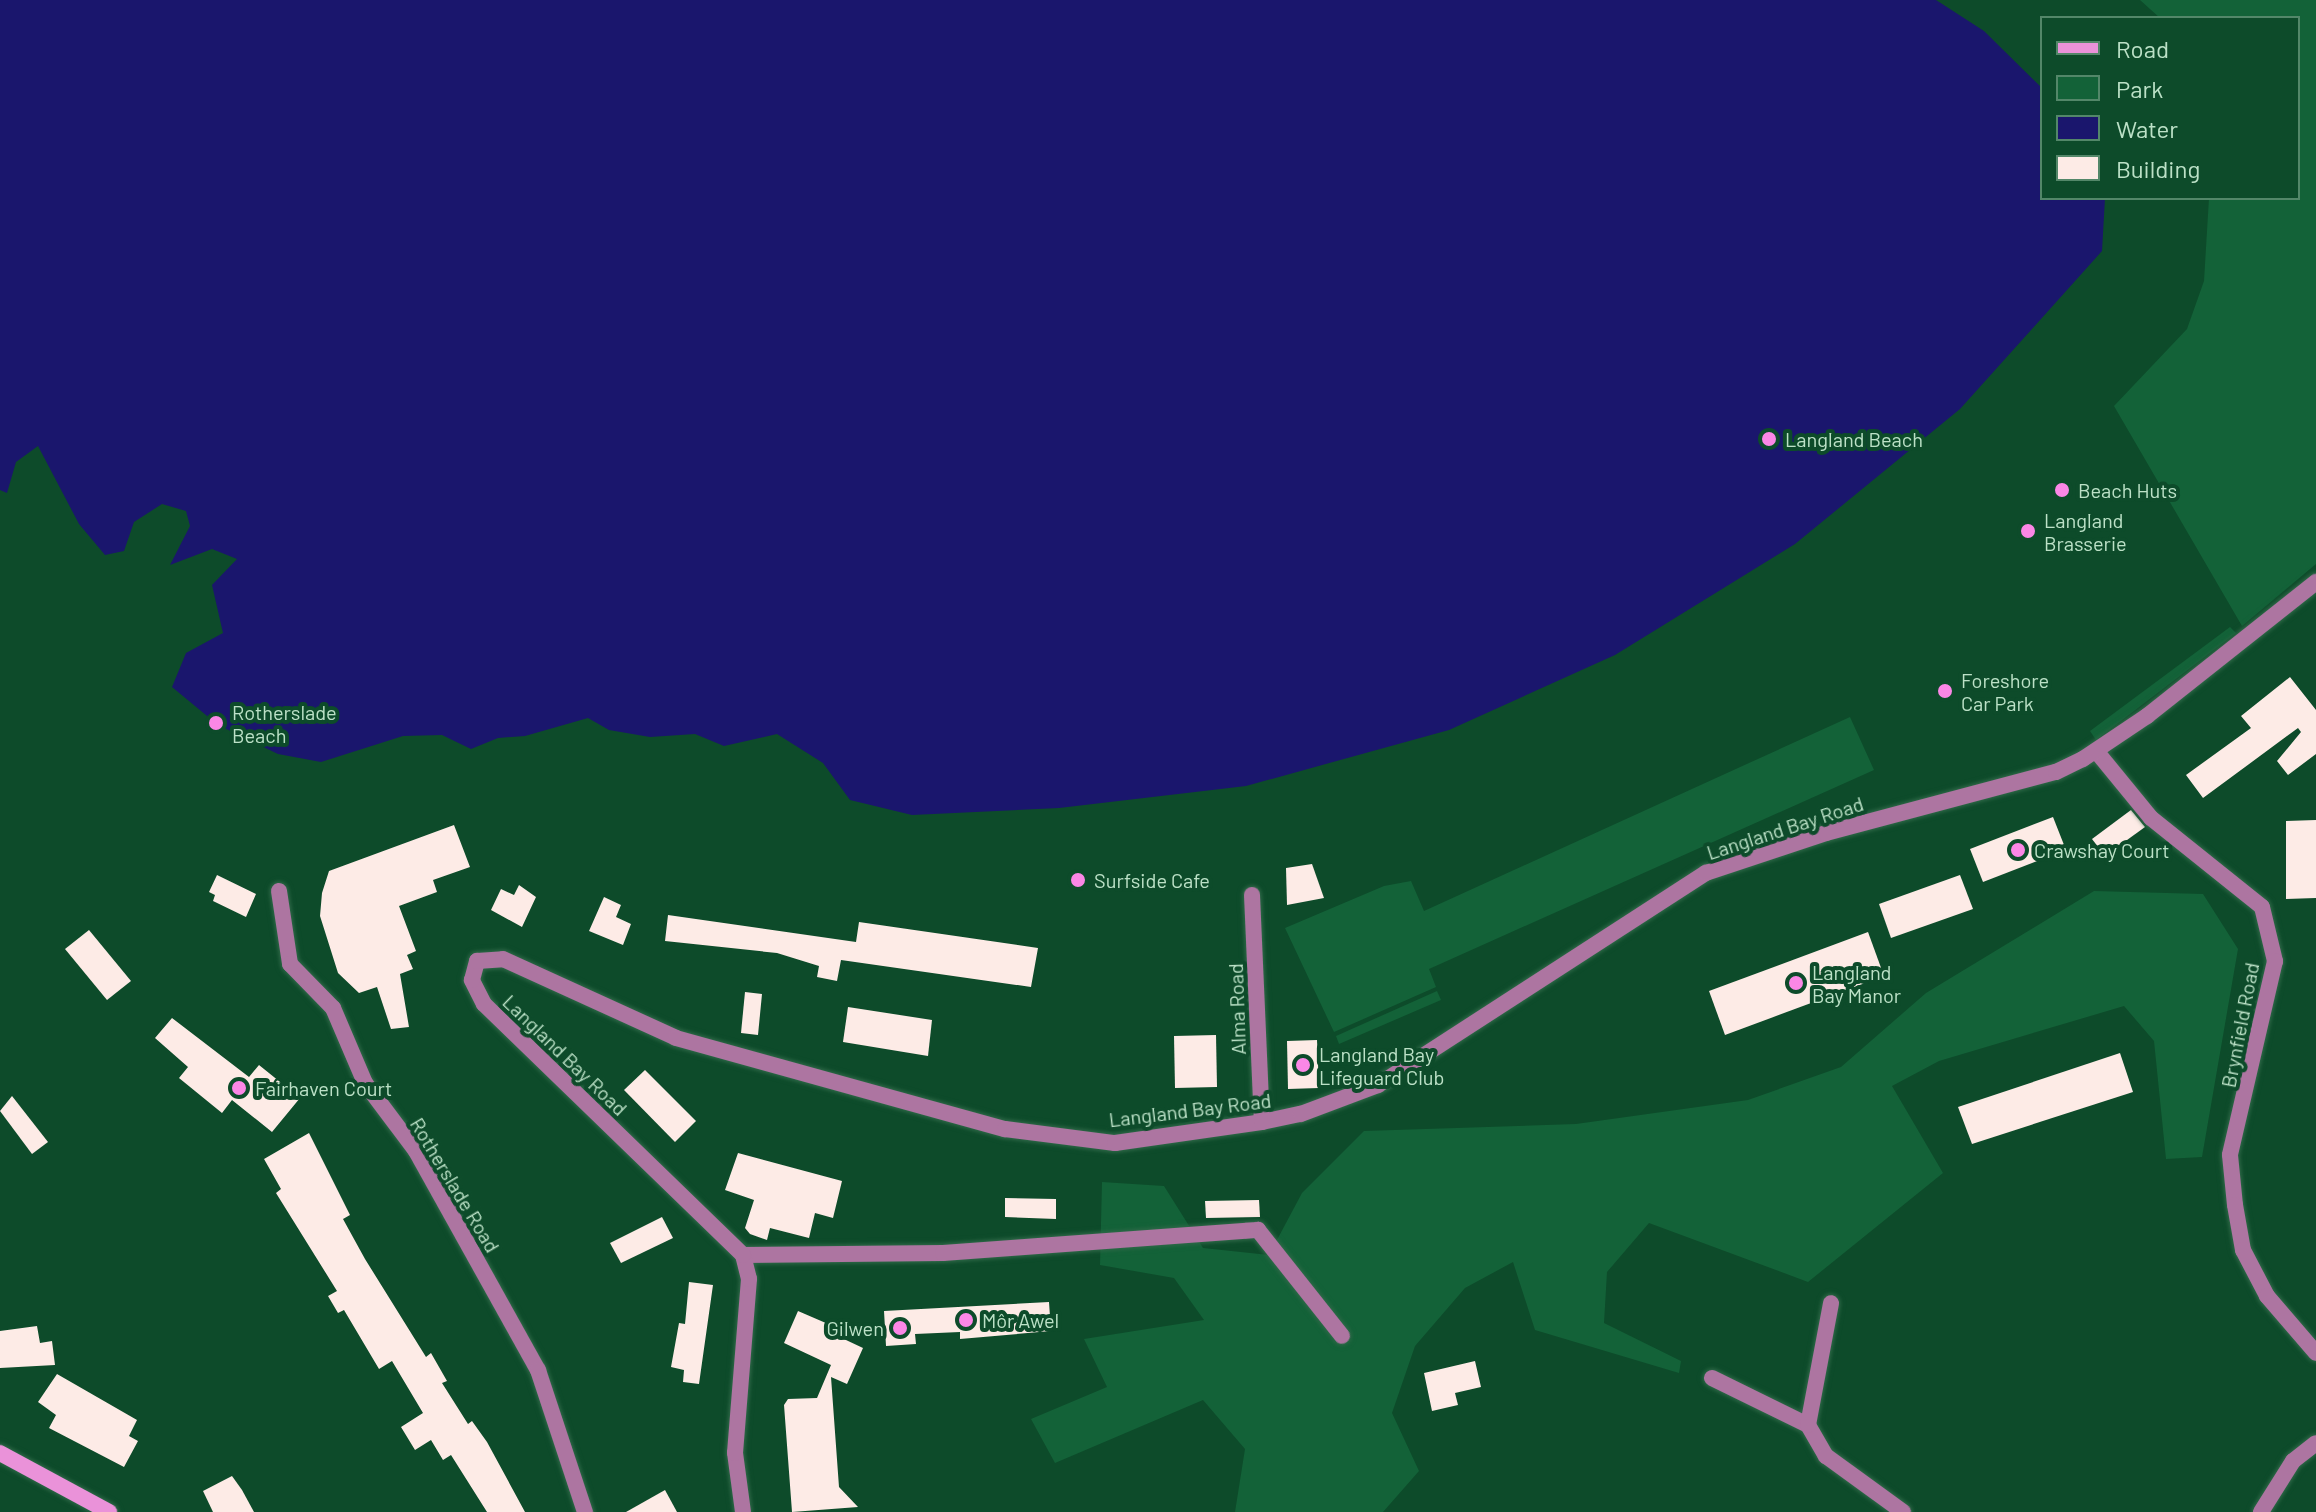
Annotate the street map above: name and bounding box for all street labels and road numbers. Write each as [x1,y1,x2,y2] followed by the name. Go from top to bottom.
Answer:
[1704,791,1866,865] street label: Langland Bay Road
[2216,960,2264,1090] street label: Brynfield Road
[1223,963,1251,1055] street label: Alma Road
[498,990,632,1120] street label: Langland Bay Road
[1107,1088,1273,1132] street label: Langland Bay Road
[405,1113,505,1257] street label: Rotherslade Road

